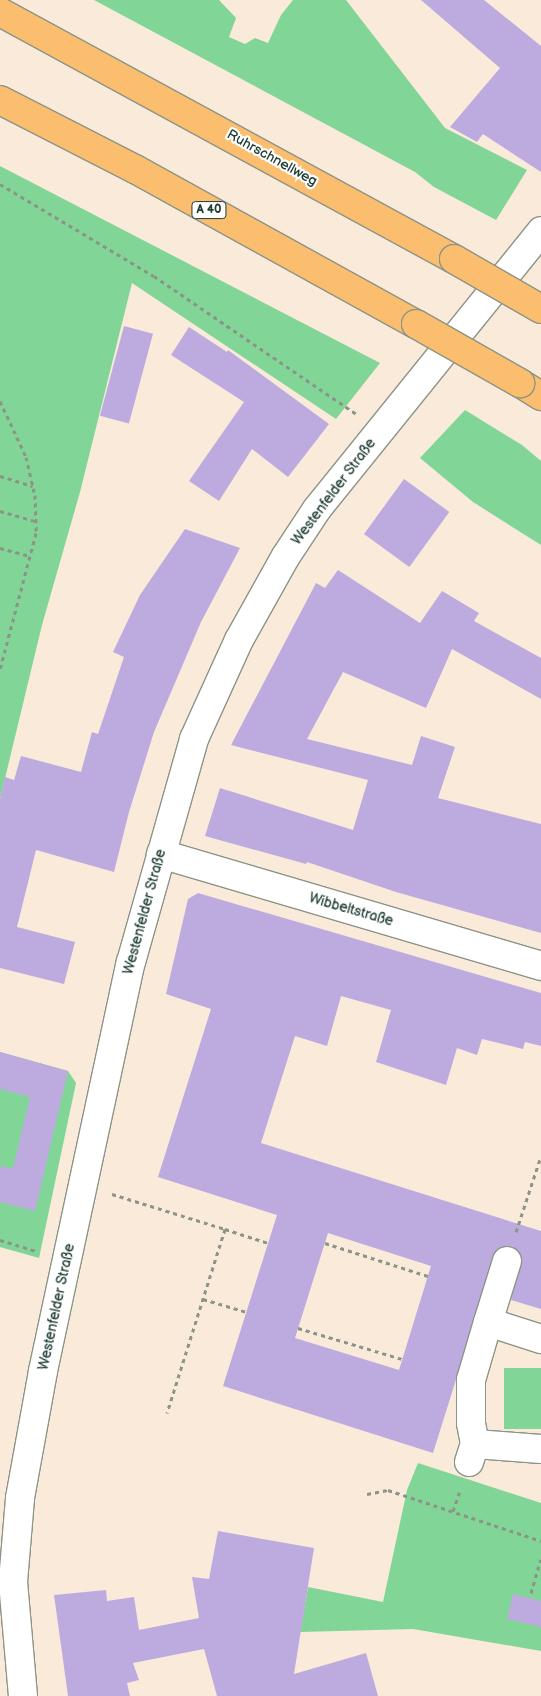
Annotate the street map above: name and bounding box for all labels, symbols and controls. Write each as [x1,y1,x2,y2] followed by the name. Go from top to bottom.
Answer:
[224,126,320,190] street label: Ruhrschnellweg
[190,200,228,220] road number: A 40
[288,435,380,549] street label: Westenfelder Straße
[120,847,170,977] street label: Westenfelder Straße
[307,890,395,930] street label: Wibbeltstraße
[35,1242,79,1372] street label: Westenfelder Straße

